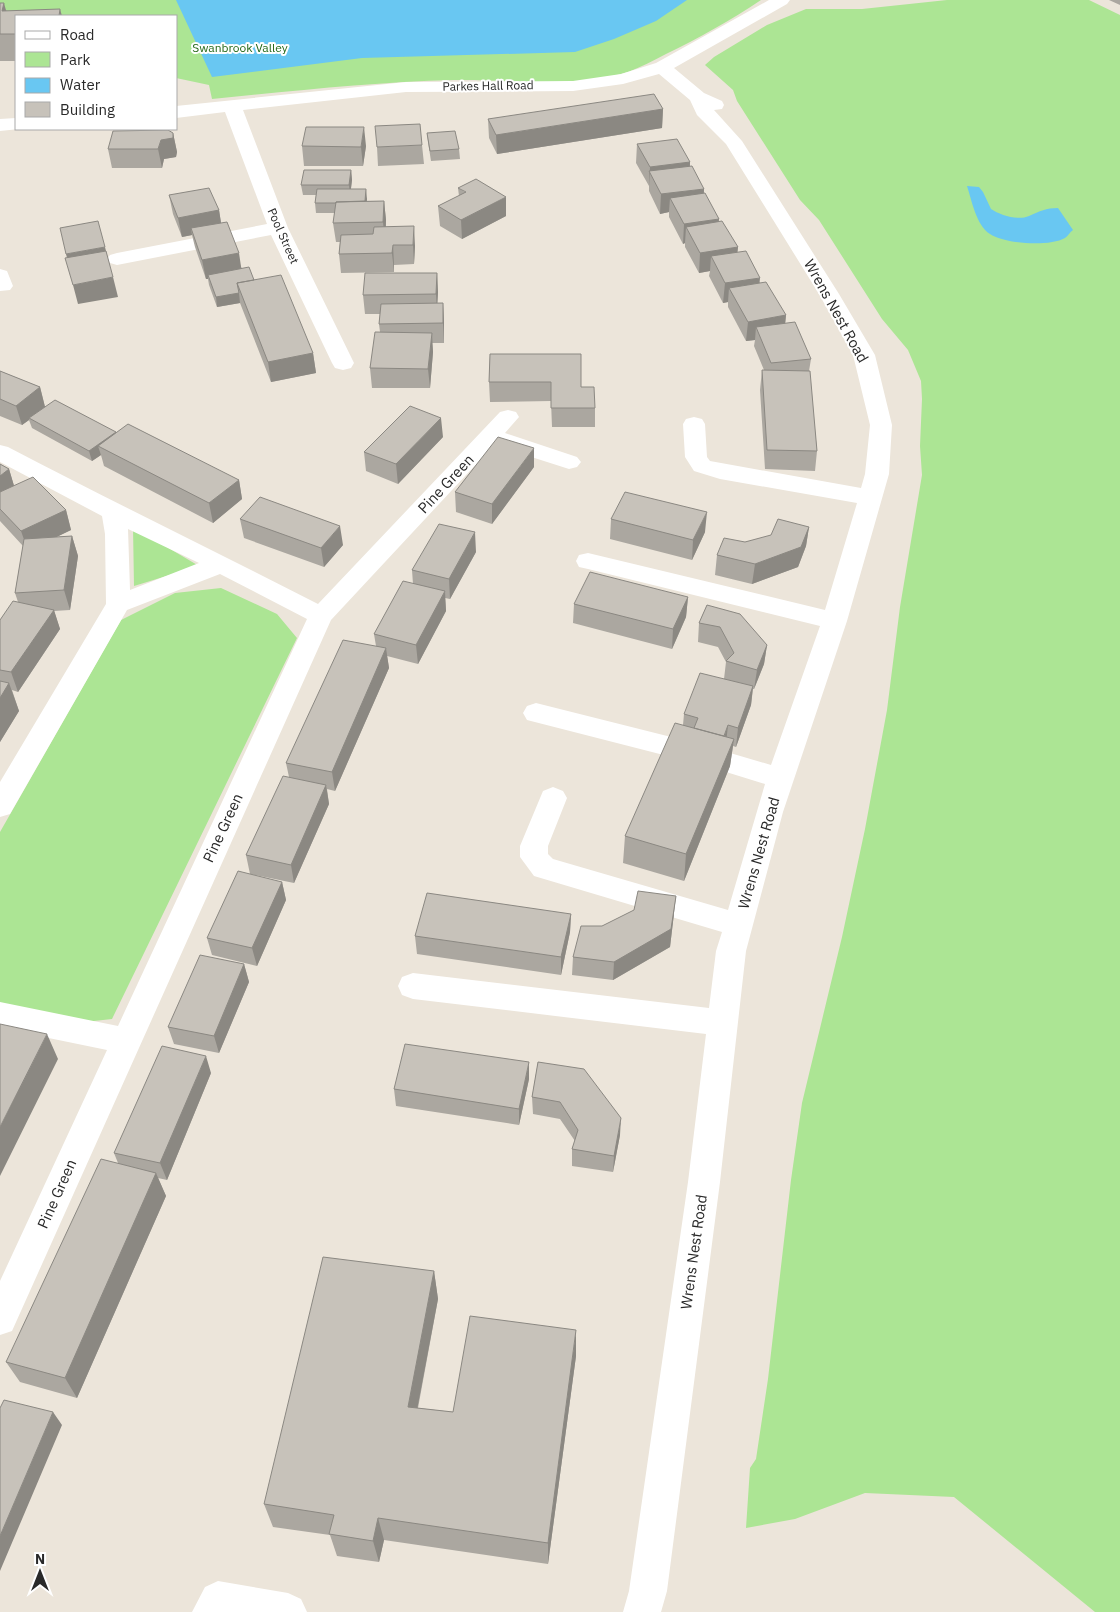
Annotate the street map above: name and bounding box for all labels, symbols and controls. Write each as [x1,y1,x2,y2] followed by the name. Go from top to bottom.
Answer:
[15,15,178,130] legend
[60,25,95,44] text: Road
[192,40,288,55] park label: Swanbrook Valley
[60,50,90,69] text: Park
[60,75,101,94] text: Water
[442,77,534,94] street label: Parkes Hall Road
[60,100,115,119] text: Building
[265,206,302,266] street label: Pool Street
[800,256,873,366] street label: Wrens Nest Road
[413,450,478,517] street label: Pine Green
[198,790,247,865] street label: Pine Green
[733,795,784,911] street label: Wrens Nest Road
[33,1156,80,1231] street label: Pine Green
[676,1193,711,1310] street label: Wrens Nest Road
[15,1547,65,1597] north arrow
[35,1550,45,1568] text: N

